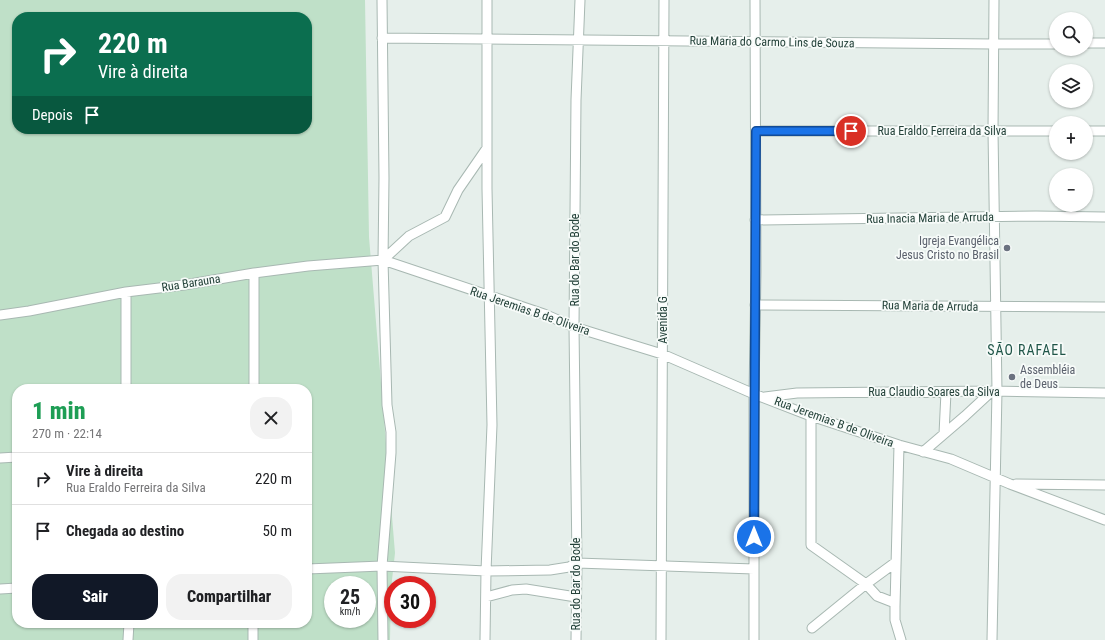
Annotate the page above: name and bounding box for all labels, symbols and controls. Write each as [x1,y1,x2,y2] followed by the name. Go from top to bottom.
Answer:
[1049,12,1093,212] map controls
[1049,12,1093,56] button: search
[98,27,168,60] text: 220 m
[32,28,84,80] icon: right
[689,34,855,50] street label: Rua Maria do Carmo Lins de Souza
[98,61,188,82] text: Vire à direita
[1049,64,1093,108] button: layers
[81,104,103,126] icon: arrive
[32,106,73,124] text: Depois
[834,114,868,148] pin
[1049,116,1093,160] button: +
[840,120,862,142] icon: arrive
[877,124,1007,138] street label: Rua Eraldo Ferreira da Silva
[1049,168,1093,212] button: −
[866,210,994,226] street label: Rua Inacia Maria de Arruda
[568,213,582,307] street label: Rua do Bar do Bode
[896,234,999,262] place label: Igreja Evangélica Jesus Cristo no Brasil
[1002,243,1012,253] marker: Igreja Evangélica Jesus Cristo no Brasil
[161,271,222,295] street label: Rua Barauna
[468,284,592,338] street label: Rua Jeremias B de Oliveira
[656,296,670,344] street label: Avenida G
[882,298,979,314] street label: Rua Maria de Arruda
[987,341,1067,358] district label: SÃO RAFAEL
[1020,363,1076,391] place label: Assembléia de Deus
[1007,372,1017,382] marker: Assembléia de Deus
[868,385,1000,399] street label: Rua Claudio Soares da Silva
[772,394,896,450] street label: Rua Jeremias B de Oliveira
[32,397,86,425] text: 1 min
[250,397,292,439] button: close
[32,426,102,441] text: 270 m · 22:14
[66,462,143,480] text: Vire à direita
[32,468,54,490] icon: right
[255,470,292,488] text: 220 m
[66,480,206,495] text: Rua Eraldo Ferreira da Silva
[733,516,775,558] position arrow
[32,520,54,542] icon: arrive
[66,522,184,540] text: Chegada ao destino
[262,522,292,540] text: 50 m
[569,537,583,631] street label: Rua do Bar do Bode
[32,574,158,620] button: Sair
[166,574,292,620] button: Compartilhar
[384,576,436,628] speed limit sign: 30
[340,585,360,609] text: 25
[340,606,360,617] text: km/h

